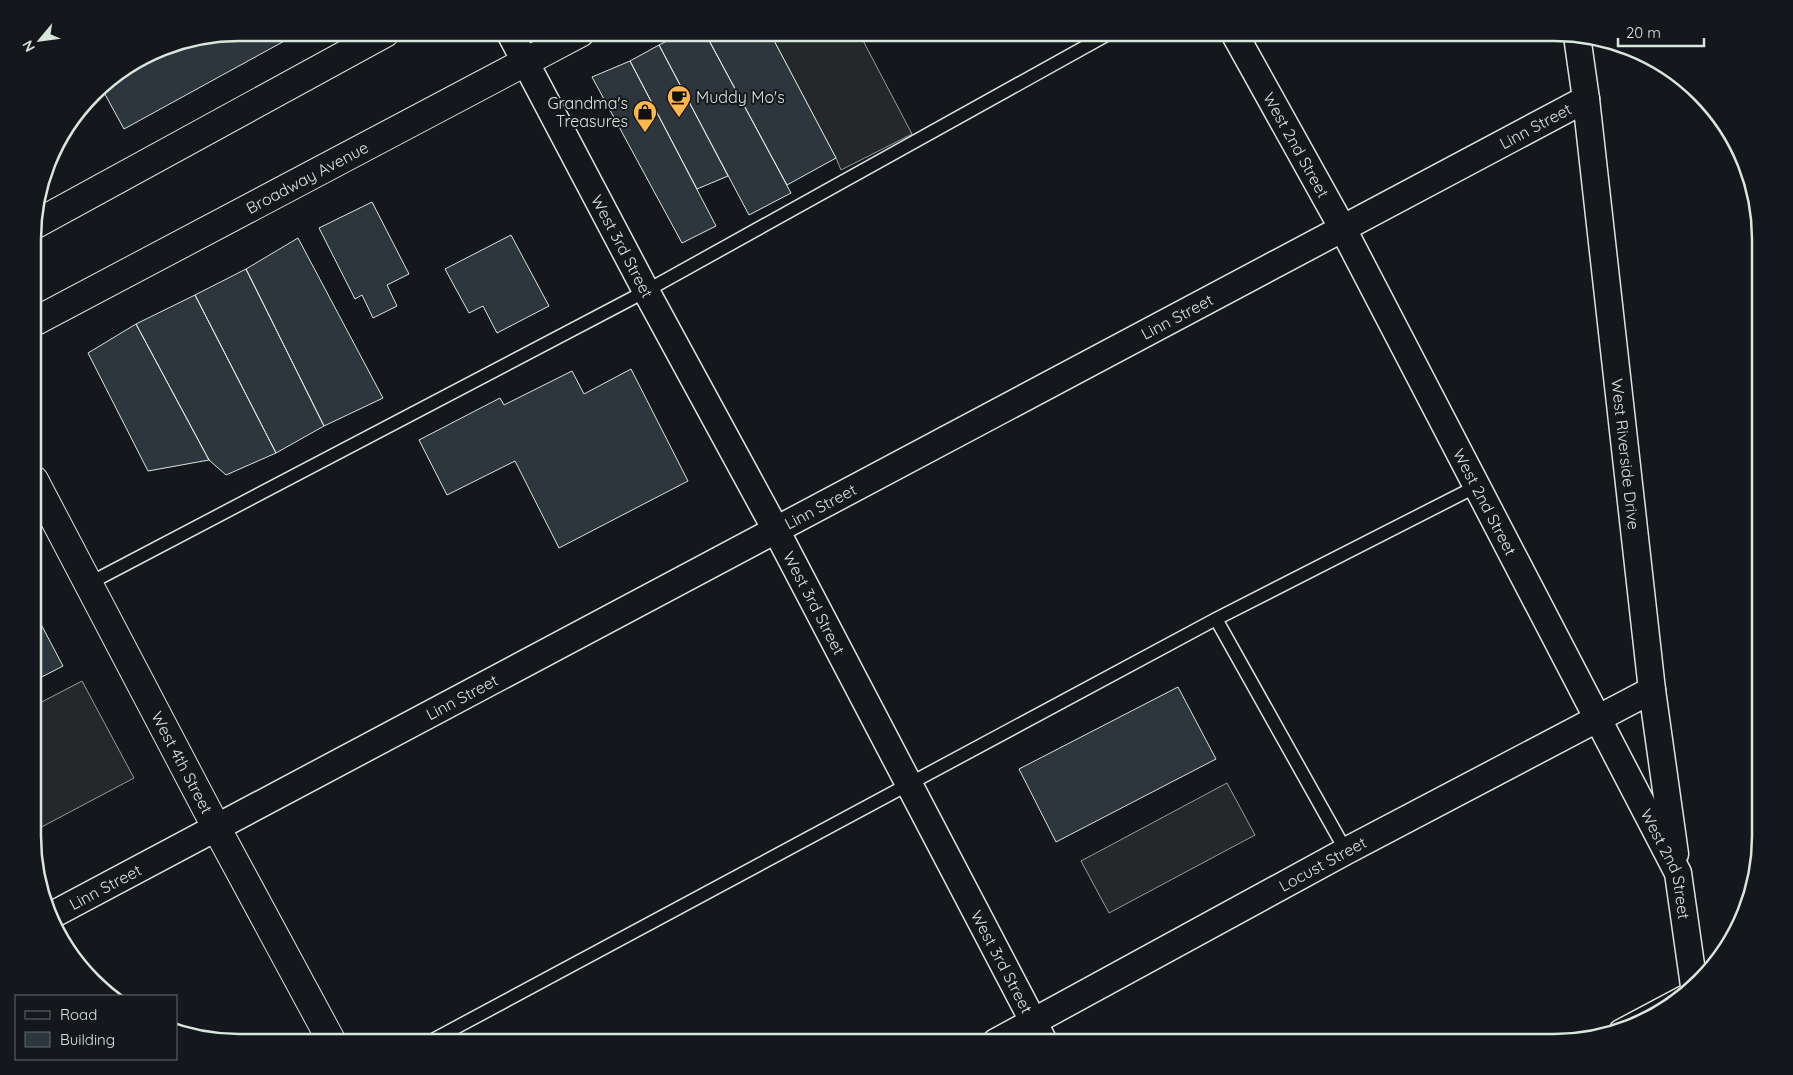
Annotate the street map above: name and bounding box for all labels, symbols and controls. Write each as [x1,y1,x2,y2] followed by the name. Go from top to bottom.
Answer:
[15,15,65,65] north arrow
[1618,15,1704,47] scale bar
[1626,23,1661,42] text: 20 m
[18,37,39,55] text: N
[666,84,692,118] cafe icon: Muddy Mo's
[696,87,785,107] place label: Muddy Mo's
[1259,89,1334,201] street label: West 2nd Street
[547,93,628,131] place label: Grandma's Treasures
[632,99,658,133] shop icon: Grandma's Treasures
[1496,99,1575,153] street label: Linn Street
[243,137,372,218] street label: Broadway Avenue
[587,191,658,301] street label: West 3rd Street
[1138,289,1216,344] street label: Linn Street
[1607,378,1644,531] street label: West Riverside Drive
[1449,445,1521,559] street label: West 2nd Street
[781,479,860,534] street label: Linn Street
[779,548,849,658] street label: West 3rd Street
[422,670,501,724] street label: Linn Street
[147,708,217,817] street label: West 4th Street
[1636,805,1694,921] street label: West 2nd Street
[1275,832,1370,896] street label: Locust Street
[66,859,145,914] street label: Linn Street
[967,907,1037,1017] street label: West 3rd Street
[15,995,178,1060] legend
[60,1005,97,1024] text: Road
[60,1030,115,1049] text: Building

